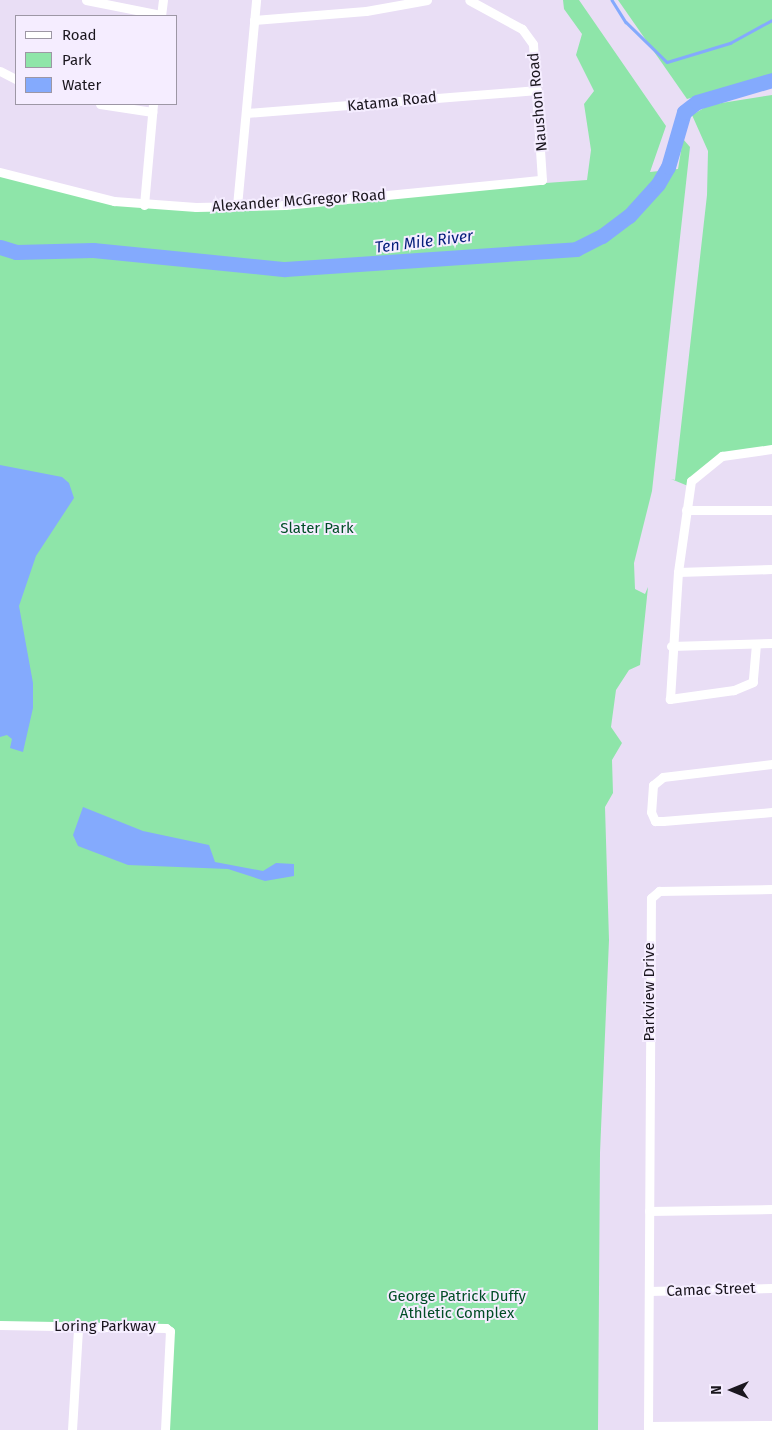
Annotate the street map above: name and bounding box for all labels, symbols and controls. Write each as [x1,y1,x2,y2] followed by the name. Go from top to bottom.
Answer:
[15,15,178,105] legend
[62,26,97,44] text: Road
[62,51,92,69] text: Park
[525,52,551,152] street label: Naushon Road
[62,76,101,94] text: Water
[346,88,438,116] street label: Katama Road
[211,186,387,216] street label: Alexander McGregor Road
[374,226,474,258] water label: Ten Mile River
[280,520,354,538] park label: Slater Park
[641,942,659,1042] street label: Parkview Drive
[666,1279,756,1301] street label: Camac Street
[388,1287,526,1322] park label: George Patrick Duffy Athletic Complex
[54,1318,156,1336] street label: Loring Parkway
[707,1365,757,1415] north arrow
[708,1385,725,1395] text: N

